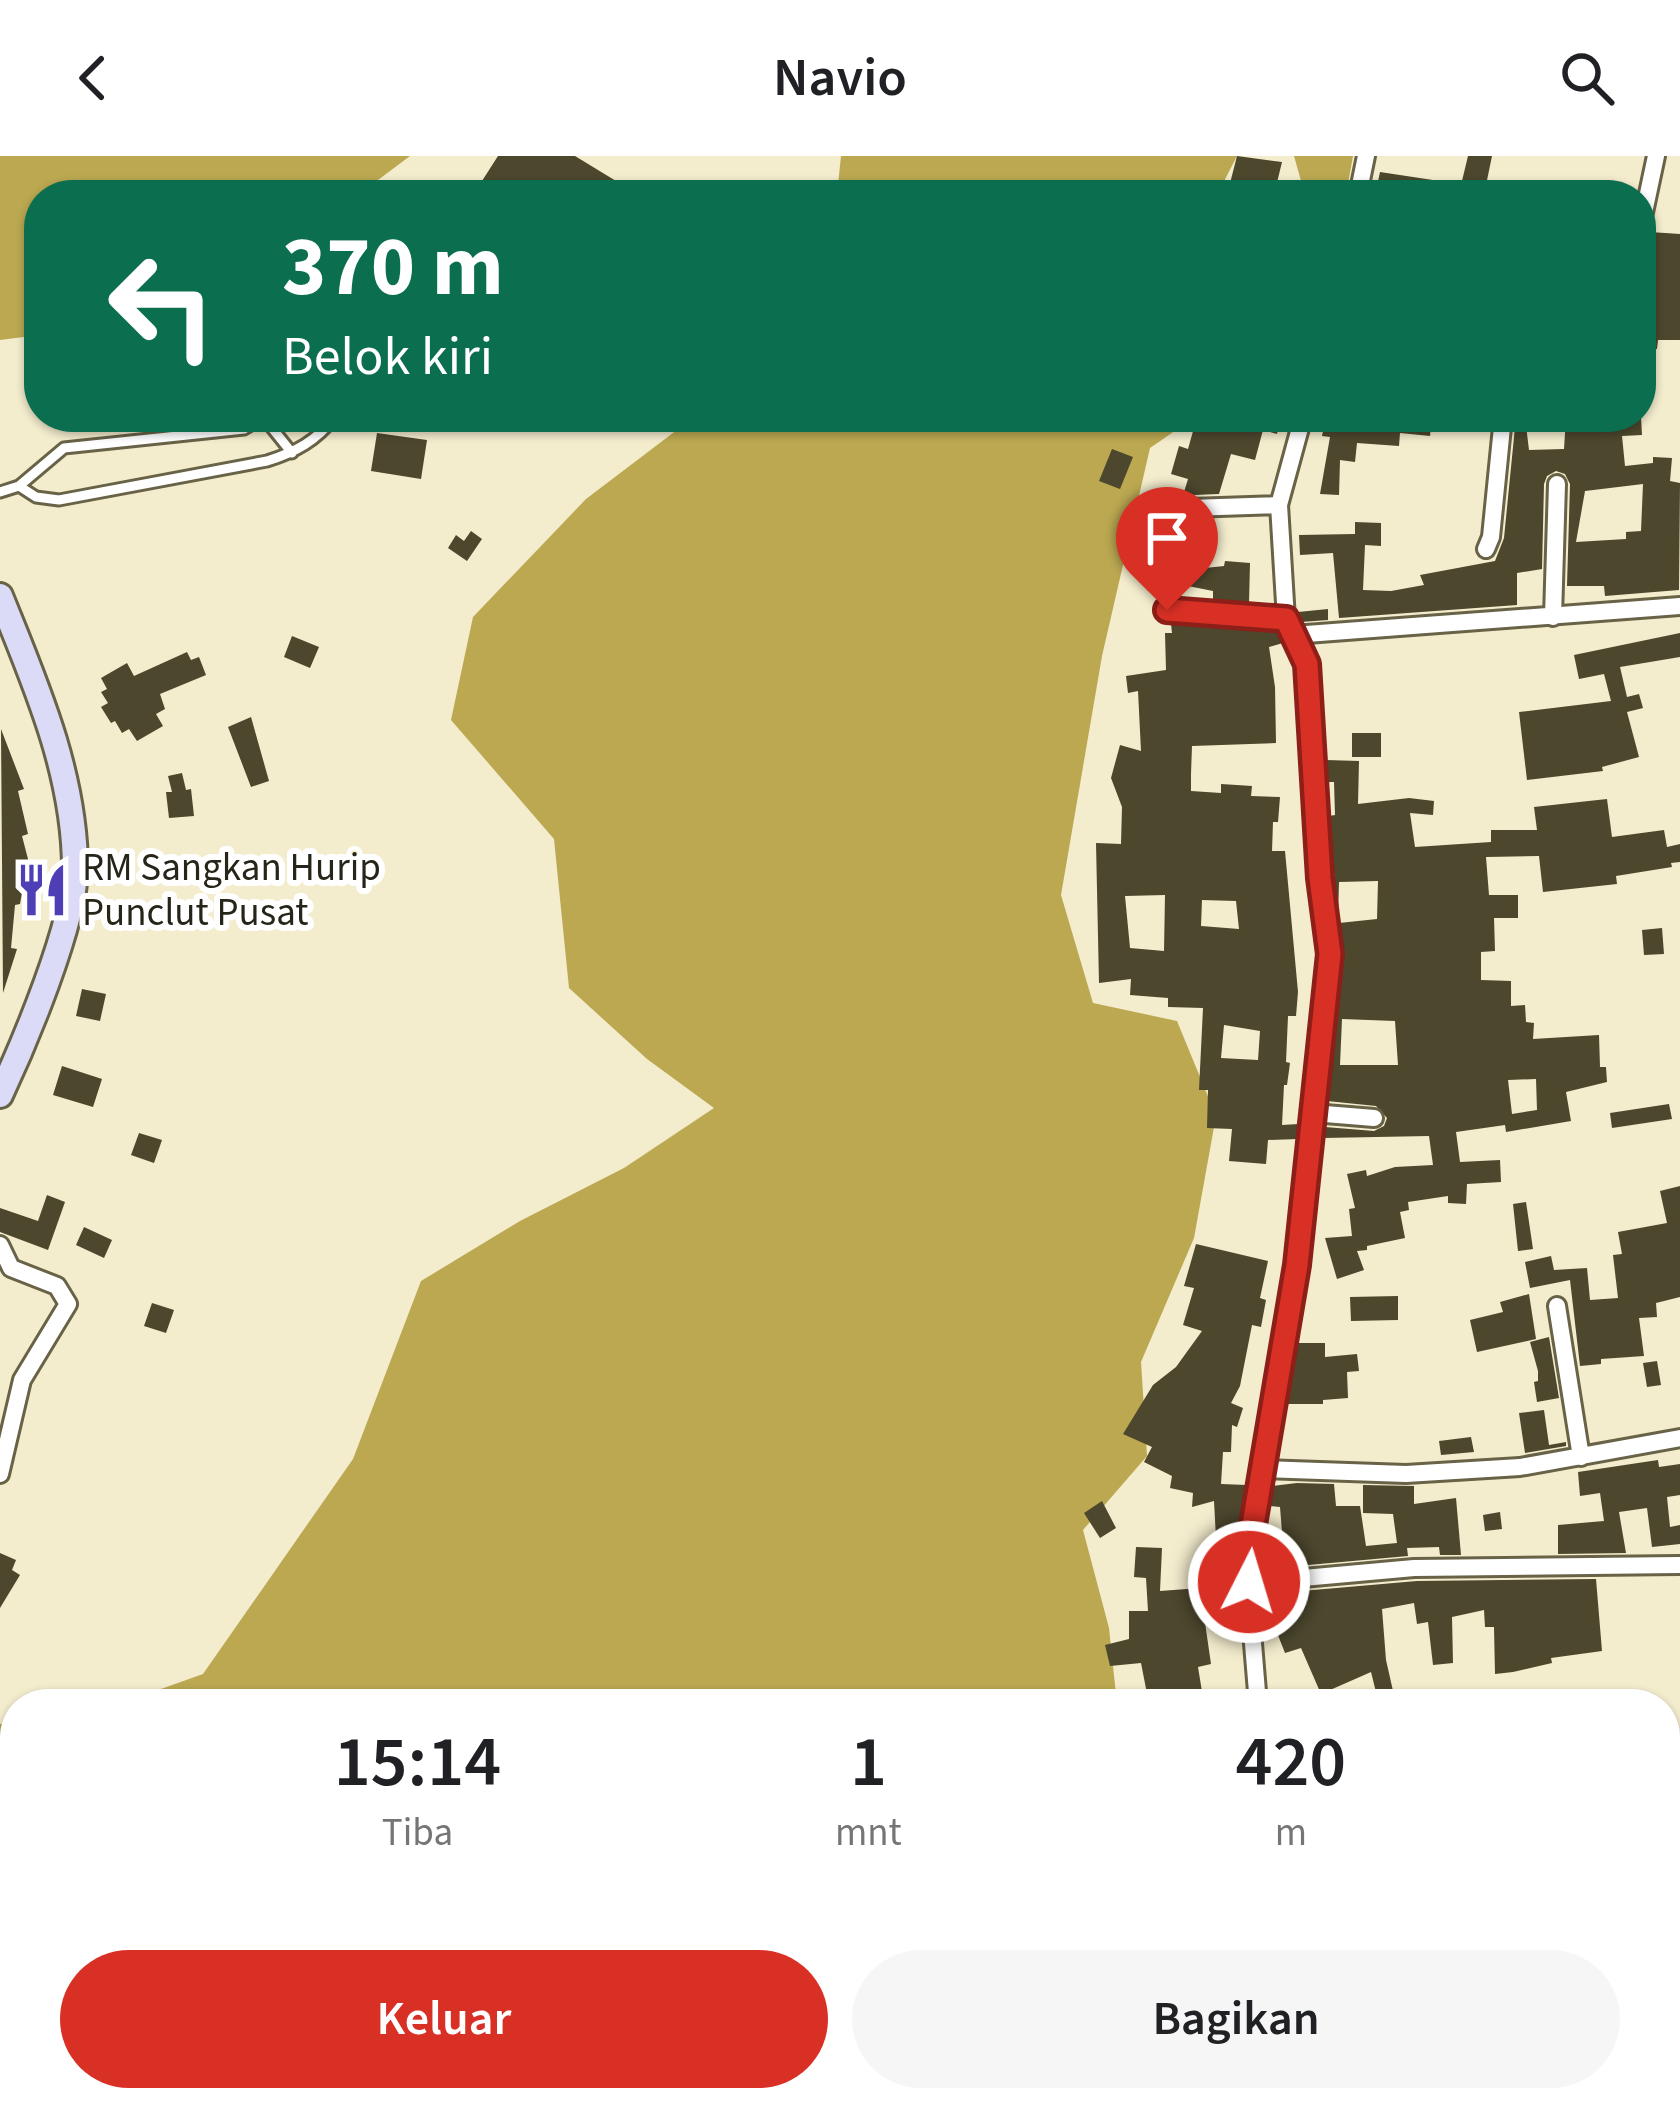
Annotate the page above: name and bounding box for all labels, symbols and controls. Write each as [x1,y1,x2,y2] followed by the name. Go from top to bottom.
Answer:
[773,40,907,117] text: Navio
[60,45,126,111] icon: back
[1554,45,1620,111] icon: search
[282,208,504,328] text: 370 m
[84,228,240,384] icon: left
[282,319,493,396] text: Belok kiri
[1116,487,1218,610] pin
[1134,505,1200,571] icon: arrive
[82,840,381,941] place label: RM Sangkan Hurip Punclut Pusat
[13,861,71,919] restaurant icon: RM Sangkan Hurip Punclut Pusat
[1186,1519,1312,1645] position arrow
[334,1711,501,1814] text: 15:14
[850,1711,887,1814] text: 1
[1235,1711,1346,1814] text: 420
[382,1805,453,1861] text: Tiba
[835,1805,902,1861] text: mnt
[1275,1805,1307,1861] text: m
[60,1950,828,2088] button: Keluar
[852,1950,1620,2088] button: Bagikan

